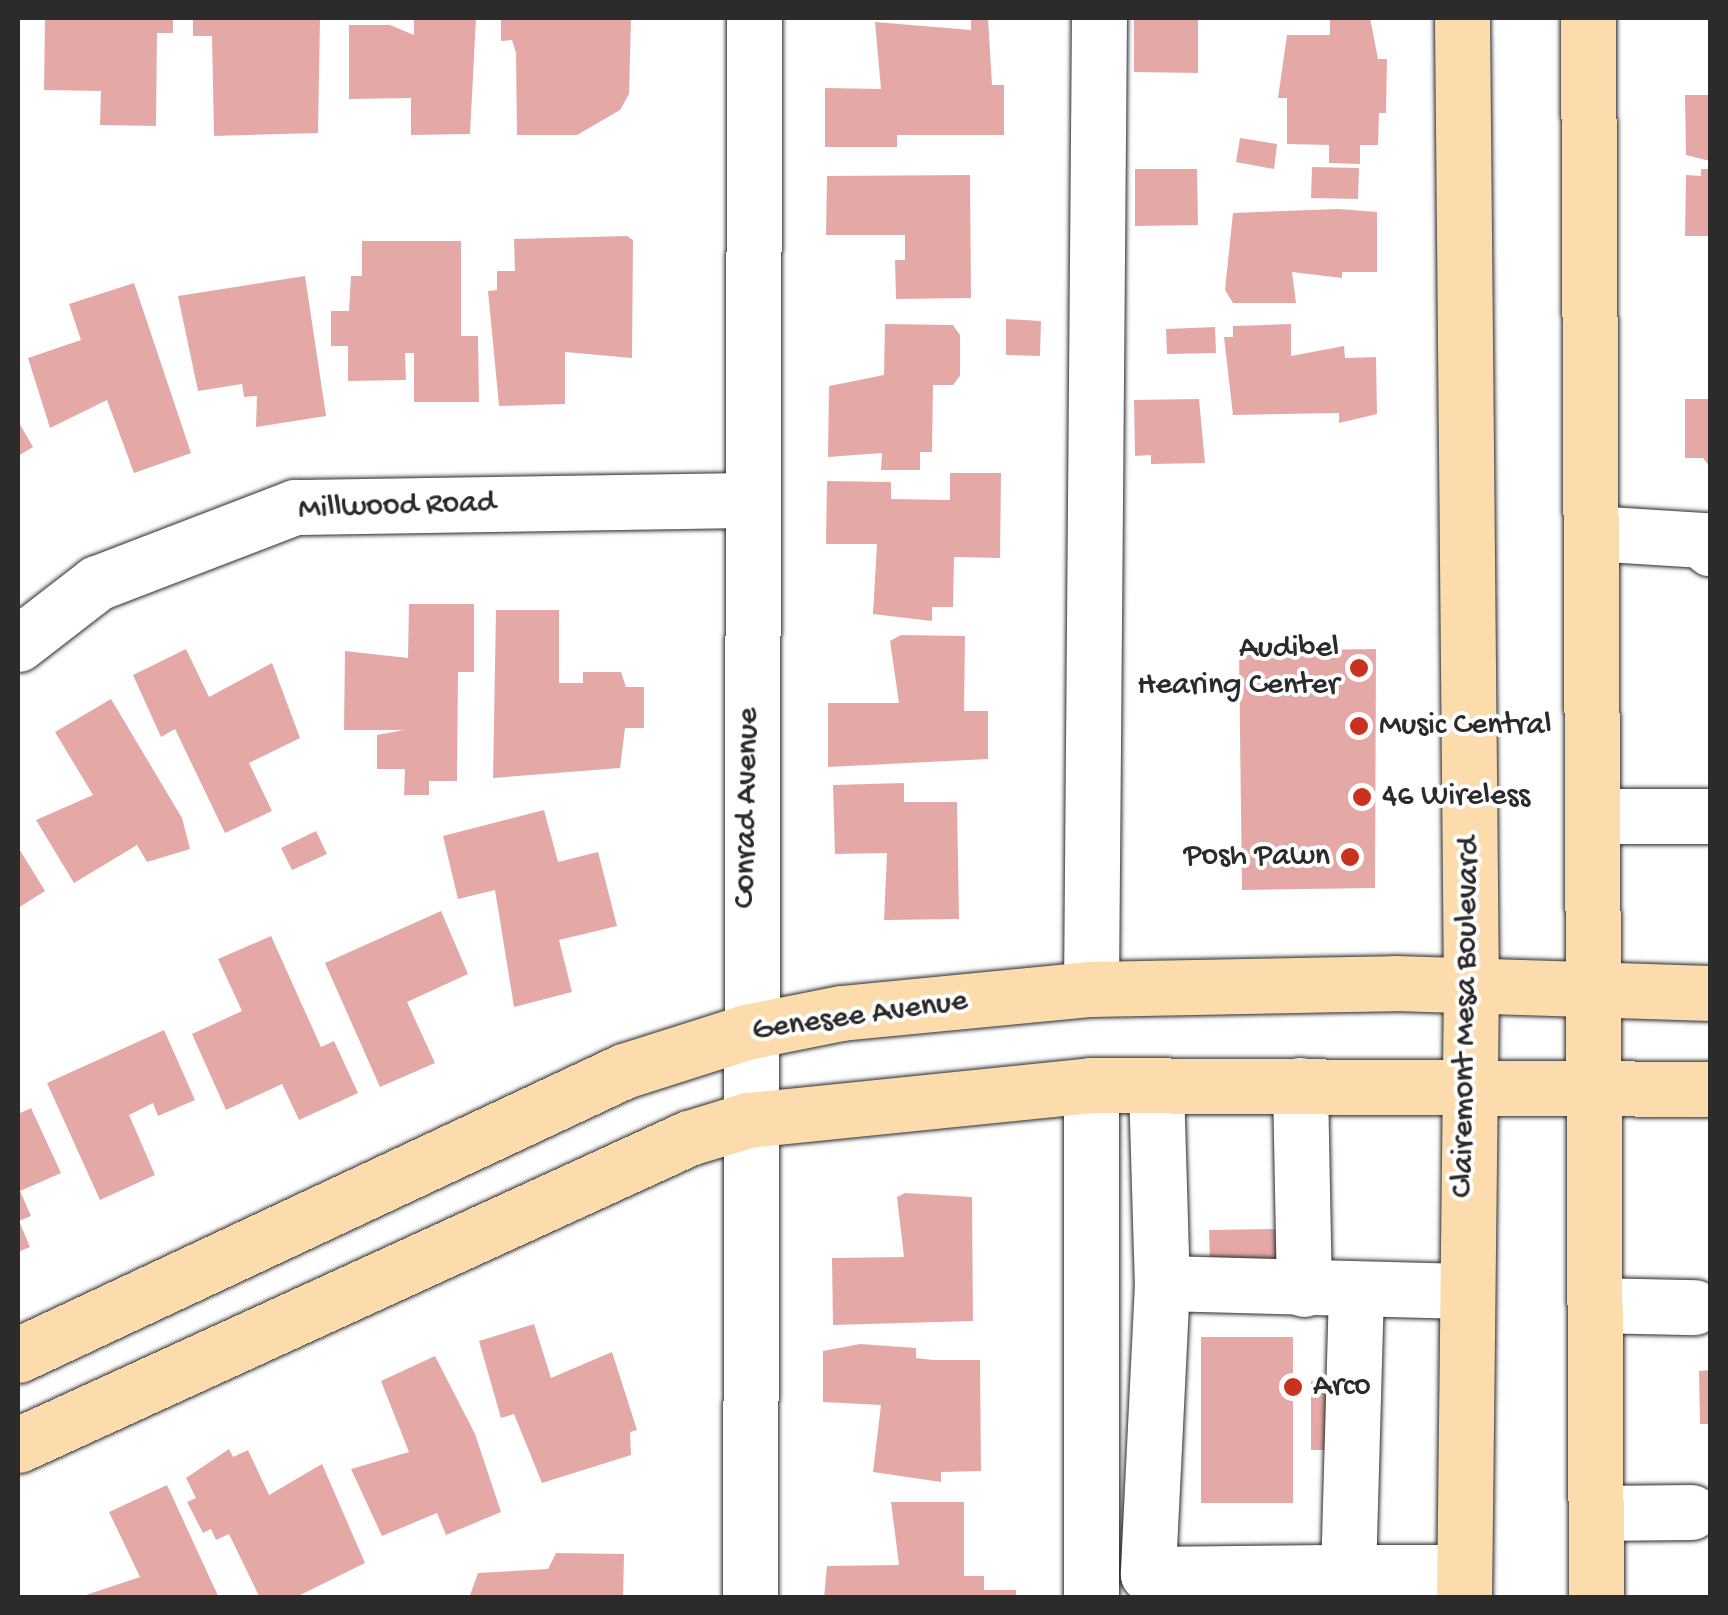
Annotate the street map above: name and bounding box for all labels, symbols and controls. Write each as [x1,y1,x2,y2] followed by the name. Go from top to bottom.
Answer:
[298,484,496,530] street label: Millwood Road
[1137,631,1339,706] place label: Audibel Hearing Center
[1348,657,1370,679] marker: Audibel Hearing Center
[727,707,769,909] street label: Conrad Avenue
[1379,707,1552,745] place label: Music Central
[1348,715,1370,737] marker: Music Central
[1382,778,1530,816] place label: 46 Wireless
[1351,786,1373,808] marker: 46 Wireless
[1445,836,1489,1198] street label: Clairemont Mesa Boulevard
[1184,838,1330,876] place label: Posh Pawn
[1339,846,1361,868] marker: Posh Pawn
[750,983,970,1051] street label: Genesee Avenue
[1313,1368,1371,1406] place label: Arco
[1282,1376,1304,1398] marker: Arco

